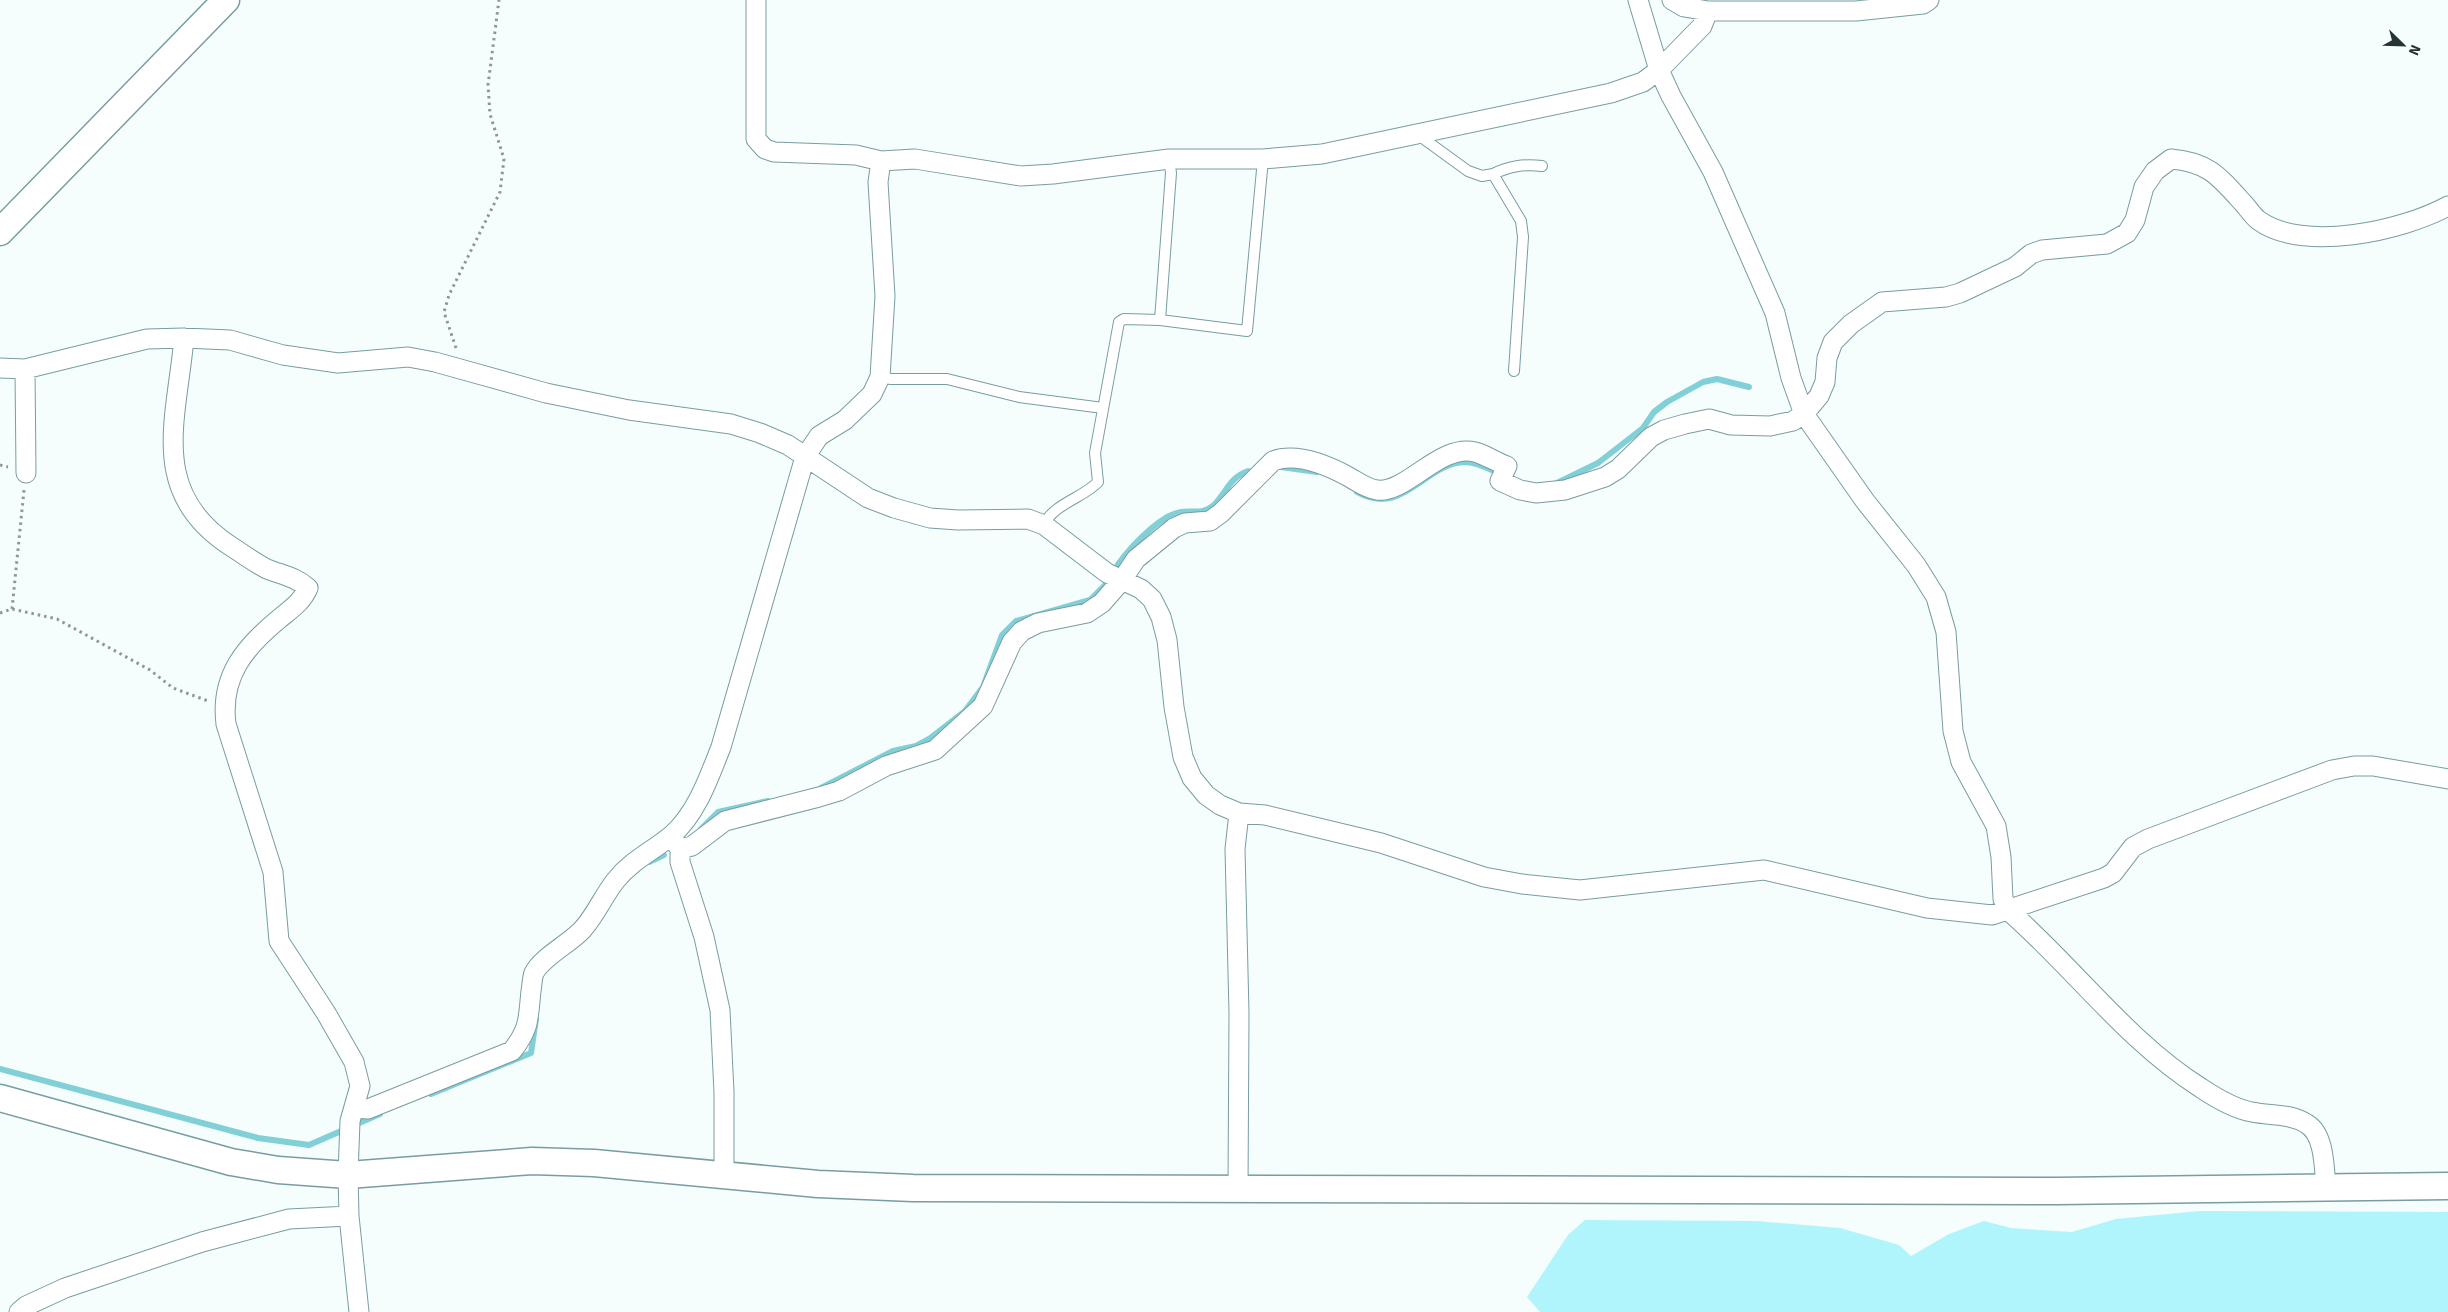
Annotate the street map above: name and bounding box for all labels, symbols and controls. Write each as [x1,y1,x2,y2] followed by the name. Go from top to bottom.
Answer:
[2378,20,2428,70] north arrow
[2405,42,2424,58] text: N

